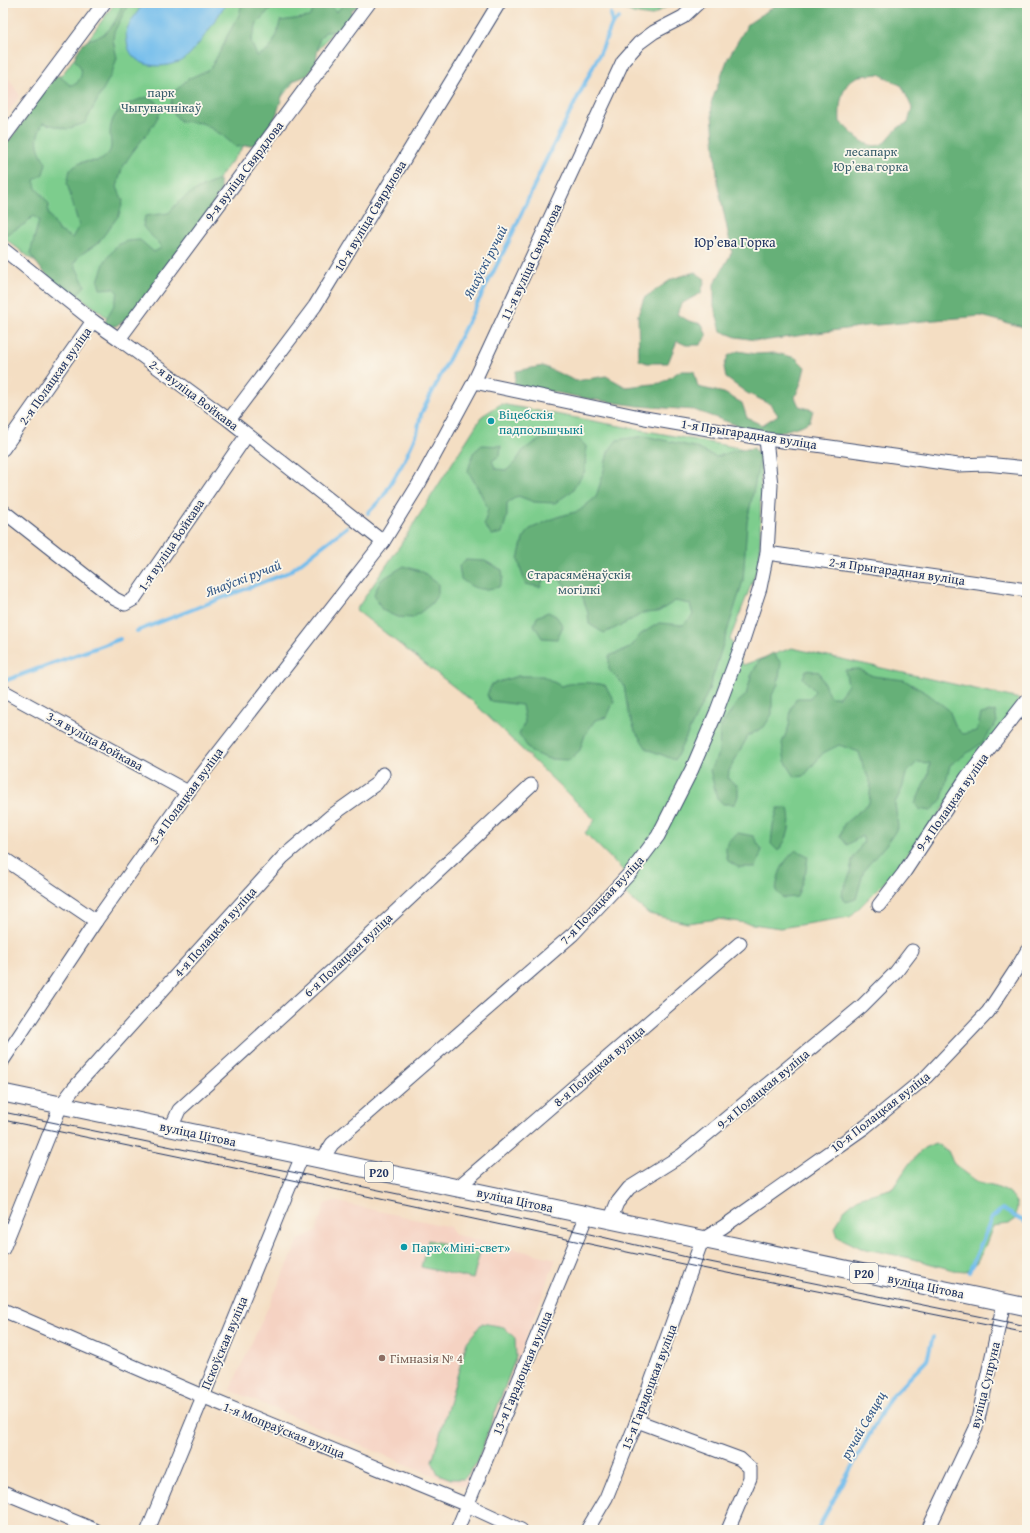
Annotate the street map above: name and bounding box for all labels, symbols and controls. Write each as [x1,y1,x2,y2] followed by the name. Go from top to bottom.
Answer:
[121,83,202,117] park label: парк Чыгуначнікаў
[200,116,288,225] street label: 9-я вуліца Свярдлова
[834,142,909,176] park label: лесапарк Юрʼева горка
[329,156,411,275] street label: 10-я вуліца Свярдлова
[496,200,567,324] street label: 11-я вуліца Свярдлова
[457,222,512,303] water label: Янаўскі ручай
[694,232,776,252] district label: Юрʼева Горка
[14,323,96,429] street label: 2-я Полацкая вуліца
[145,355,243,435] street label: 2-я вуліца Войкава
[499,405,584,439] place label: Віцебскія падпольшчыкі
[680,414,819,454] street label: 1-я Прыгарадная вуліца
[486,416,496,426] marker: Віцебскія падпольшчыкі
[133,494,209,595] street label: 1-я вуліца Войкава
[828,552,967,590] street label: 2-я Прыгарадная вуліца
[201,554,284,602] water label: Янаўскі ручай
[527,565,631,599] park label: Старасямёнаўскія могілкі
[43,707,147,776] street label: 3-я вуліца Войкава
[144,743,228,848] street label: 3-я Полацкая вуліца
[911,749,993,855] street label: 9-я Полацкая вуліца
[556,851,649,949] street label: 7-я Полацкая вуліца
[169,882,261,981] street label: 4-я Полацкая вуліца
[299,908,397,1001] street label: 6-я Полацкая вуліца
[549,1020,650,1111] street label: 8-я Полацкая вуліца
[713,1044,814,1133] street label: 9-я Полацкая вуліца
[826,1066,935,1157] street label: 10-я Полацкая вуліца
[158,1117,239,1152] street label: вуліца Цітова
[365,1162,393,1182] road number: Р20
[475,1183,556,1218] street label: вуліца Цітова
[412,1238,510,1257] place label: Парк «Міні-свет»
[399,1242,409,1252] marker: Парк «Міні-свет»
[850,1263,878,1283] road number: Р20
[886,1269,967,1304] street label: вуліца Цітова
[196,1293,253,1393] street label: Пскоўская вуліца
[487,1307,557,1438] street label: 13-я Гарадоцкая вуліца
[616,1321,682,1452] street label: 15-я Гарадоцкая вуліца
[965,1339,1005,1430] street label: вуліца Супруна
[390,1349,463,1368] place label: Гімназія № 4
[377,1353,387,1363] marker: Гімназія № 4
[835,1387,891,1464] water label: ручай Свяцец
[220,1397,348,1463] street label: 1-я Мопраўская вуліца

